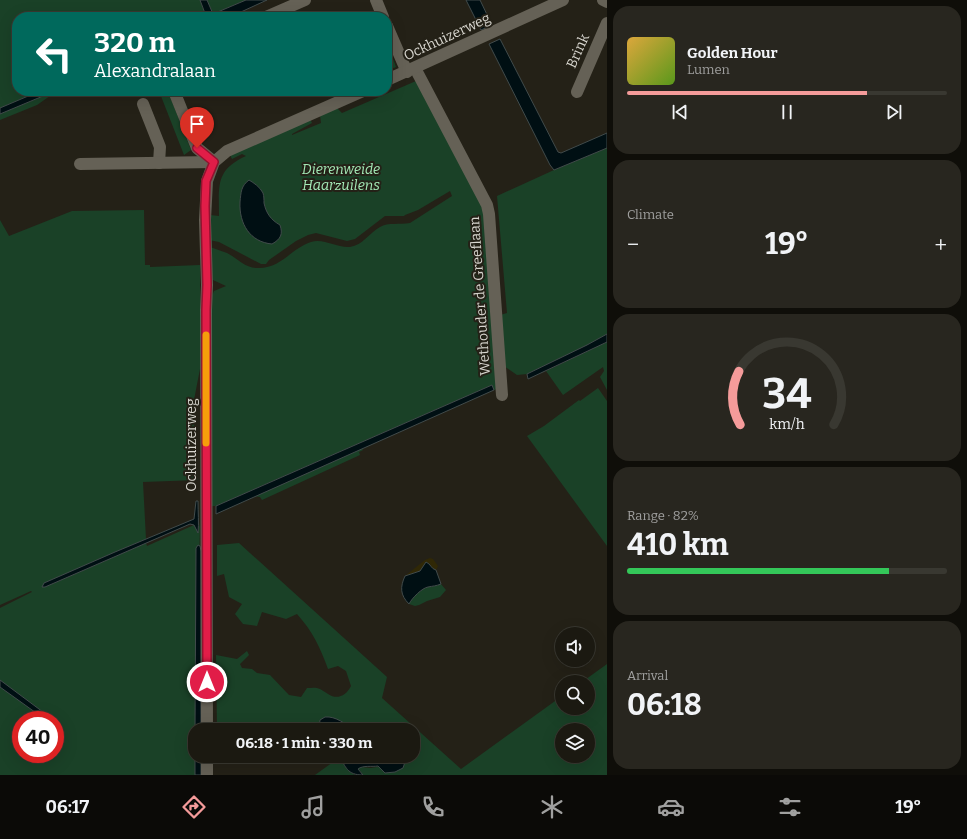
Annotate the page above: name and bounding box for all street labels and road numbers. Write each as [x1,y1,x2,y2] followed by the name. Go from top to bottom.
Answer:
[401,9,493,64] street label: Ockhuizerweg
[563,31,593,71] street label: Brink
[466,216,494,376] street label: Wethouder de Greeflaan
[183,398,200,492] street label: Ockhuizerweg

